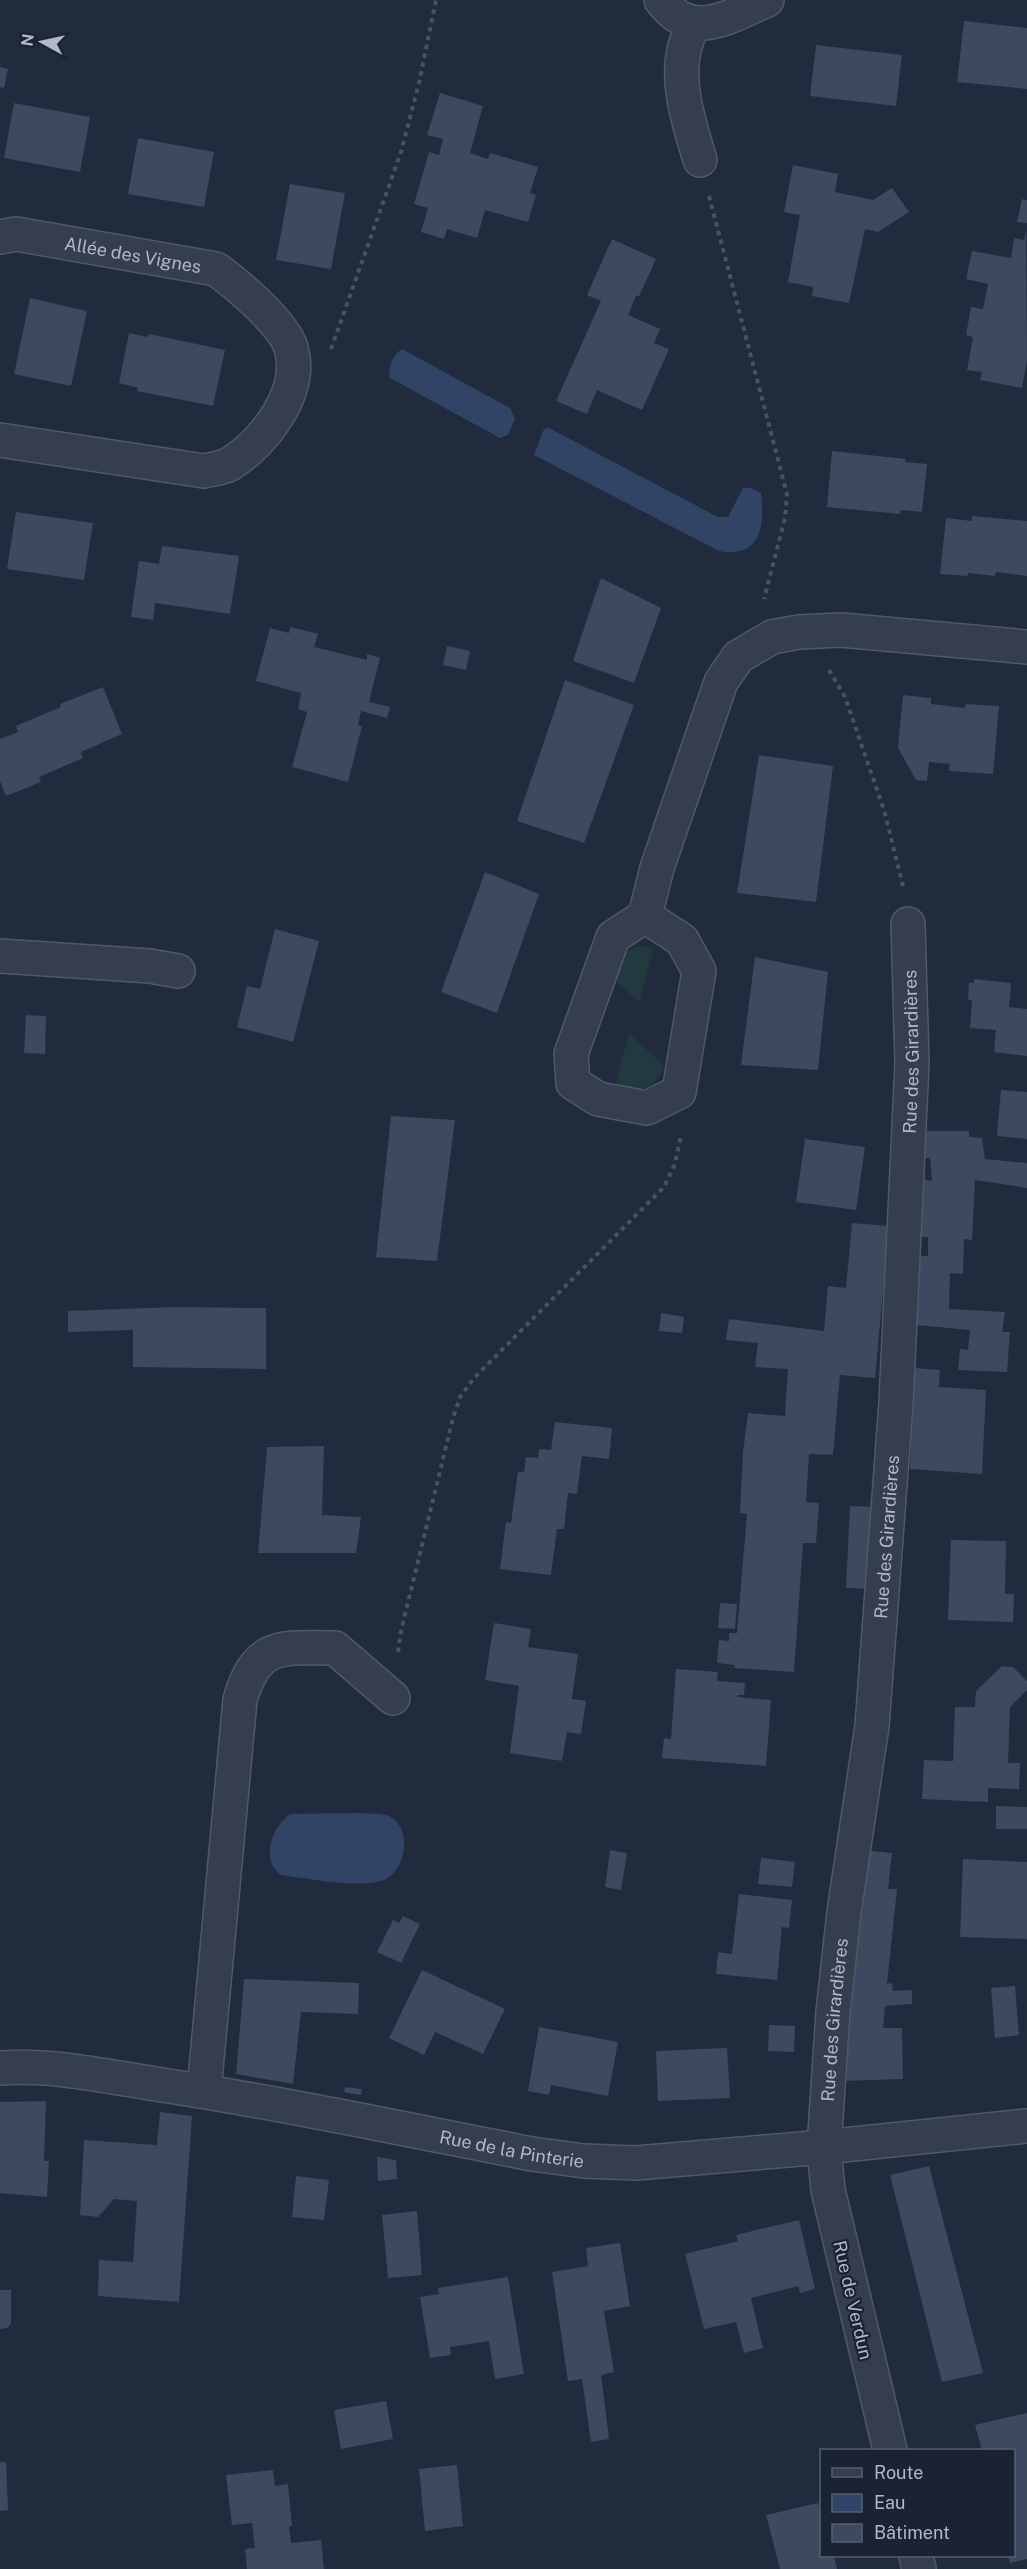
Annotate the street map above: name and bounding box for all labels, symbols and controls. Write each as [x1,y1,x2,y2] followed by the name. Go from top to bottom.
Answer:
[12,12,72,72] north arrow
[17,32,38,48] text: N
[63,232,203,277] street label: Allée des Vignes
[898,969,922,1134] street label: Rue des Girardières
[869,1454,903,1620] street label: Rue des Girardières
[817,1937,852,2102] street label: Rue des Girardières
[438,2126,585,2171] street label: Rue de la Pinterie
[829,2238,877,2362] street label: Rue de Verdun
[820,2449,1015,2557] legend
[874,2462,923,2483] text: Route
[874,2492,905,2513] text: Eau
[874,2522,950,2543] text: Bâtiment

